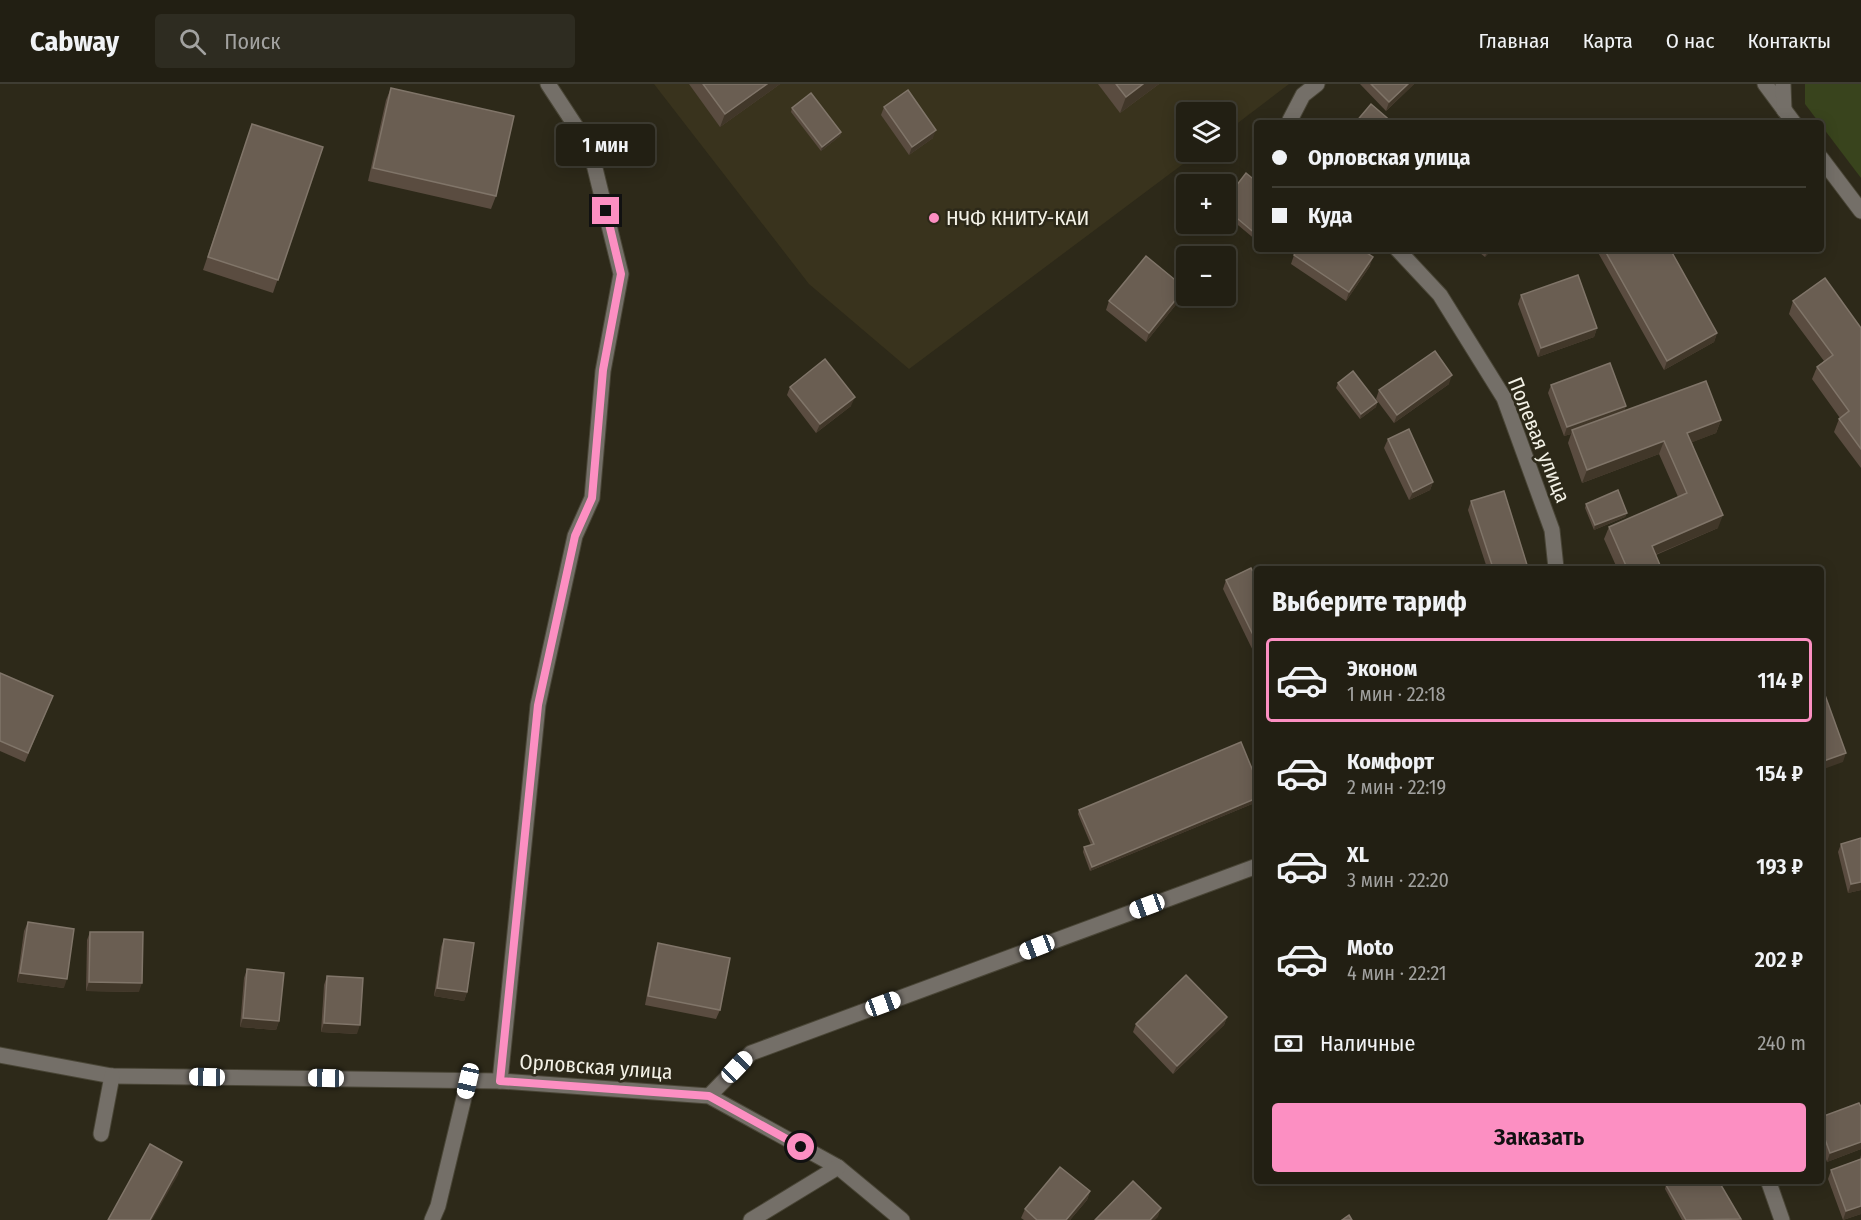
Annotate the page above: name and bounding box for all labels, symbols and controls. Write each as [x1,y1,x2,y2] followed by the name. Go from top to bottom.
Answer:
[155,14,575,68] search box
[30,25,119,58] text: Cabway
[176,25,209,58] icon: search
[224,28,281,55] text: Поиск
[1479,28,1550,54] text: Главная
[1583,28,1633,54] text: Карта
[1666,28,1714,54] text: О нас
[1747,28,1831,54] text: Контакты
[1176,102,1236,306] map controls
[1176,102,1236,162] button: layers
[556,124,656,166] callout: 1 мин
[582,133,629,157] text: 1 мин
[1308,144,1471,171] text: Орловская улица
[1176,174,1236,234] button: +
[592,197,619,224] route end
[1308,202,1352,229] text: Куда
[946,205,1089,231] place label: НЧФ КНИТУ-КАИ
[927,211,941,225] marker: НЧФ КНИТУ-КАИ
[1176,246,1236,306] button: −
[1502,373,1576,507] street label: Полевая улица
[1272,586,1467,618] text: Выберите тариф
[1275,653,1329,707] icon: car
[1347,655,1417,682] text: Эконом
[1757,667,1803,694] text: 114 ₽
[1347,682,1446,706] text: 1 мин · 22:18
[1275,746,1329,800] icon: car
[1347,748,1434,775] text: Комфорт
[1756,760,1803,787] text: 154 ₽
[1347,775,1446,799] text: 2 мин · 22:19
[1275,839,1329,893] icon: car
[1347,841,1369,868] text: XL
[1756,853,1803,880] text: 193 ₽
[1347,868,1449,892] text: 3 мин · 22:20
[1127,891,1167,921] car
[1017,932,1057,962] car
[1275,932,1329,986] icon: car
[1347,934,1394,961] text: Moto
[1755,946,1803,973] text: 202 ₽
[1347,961,1447,985] text: 4 мин · 22:21
[863,989,903,1019] car
[1272,1027,1305,1060] icon: cash
[1320,1030,1415,1057] text: Наличные
[1757,1031,1806,1055] text: 240 m
[718,1048,756,1086] car
[519,1049,673,1085] street label: Орловская улица
[455,1061,481,1101] car
[189,1068,225,1086] car
[308,1069,344,1087] car
[1272,1103,1806,1172] button: Заказать
[787,1133,814,1160] route start

